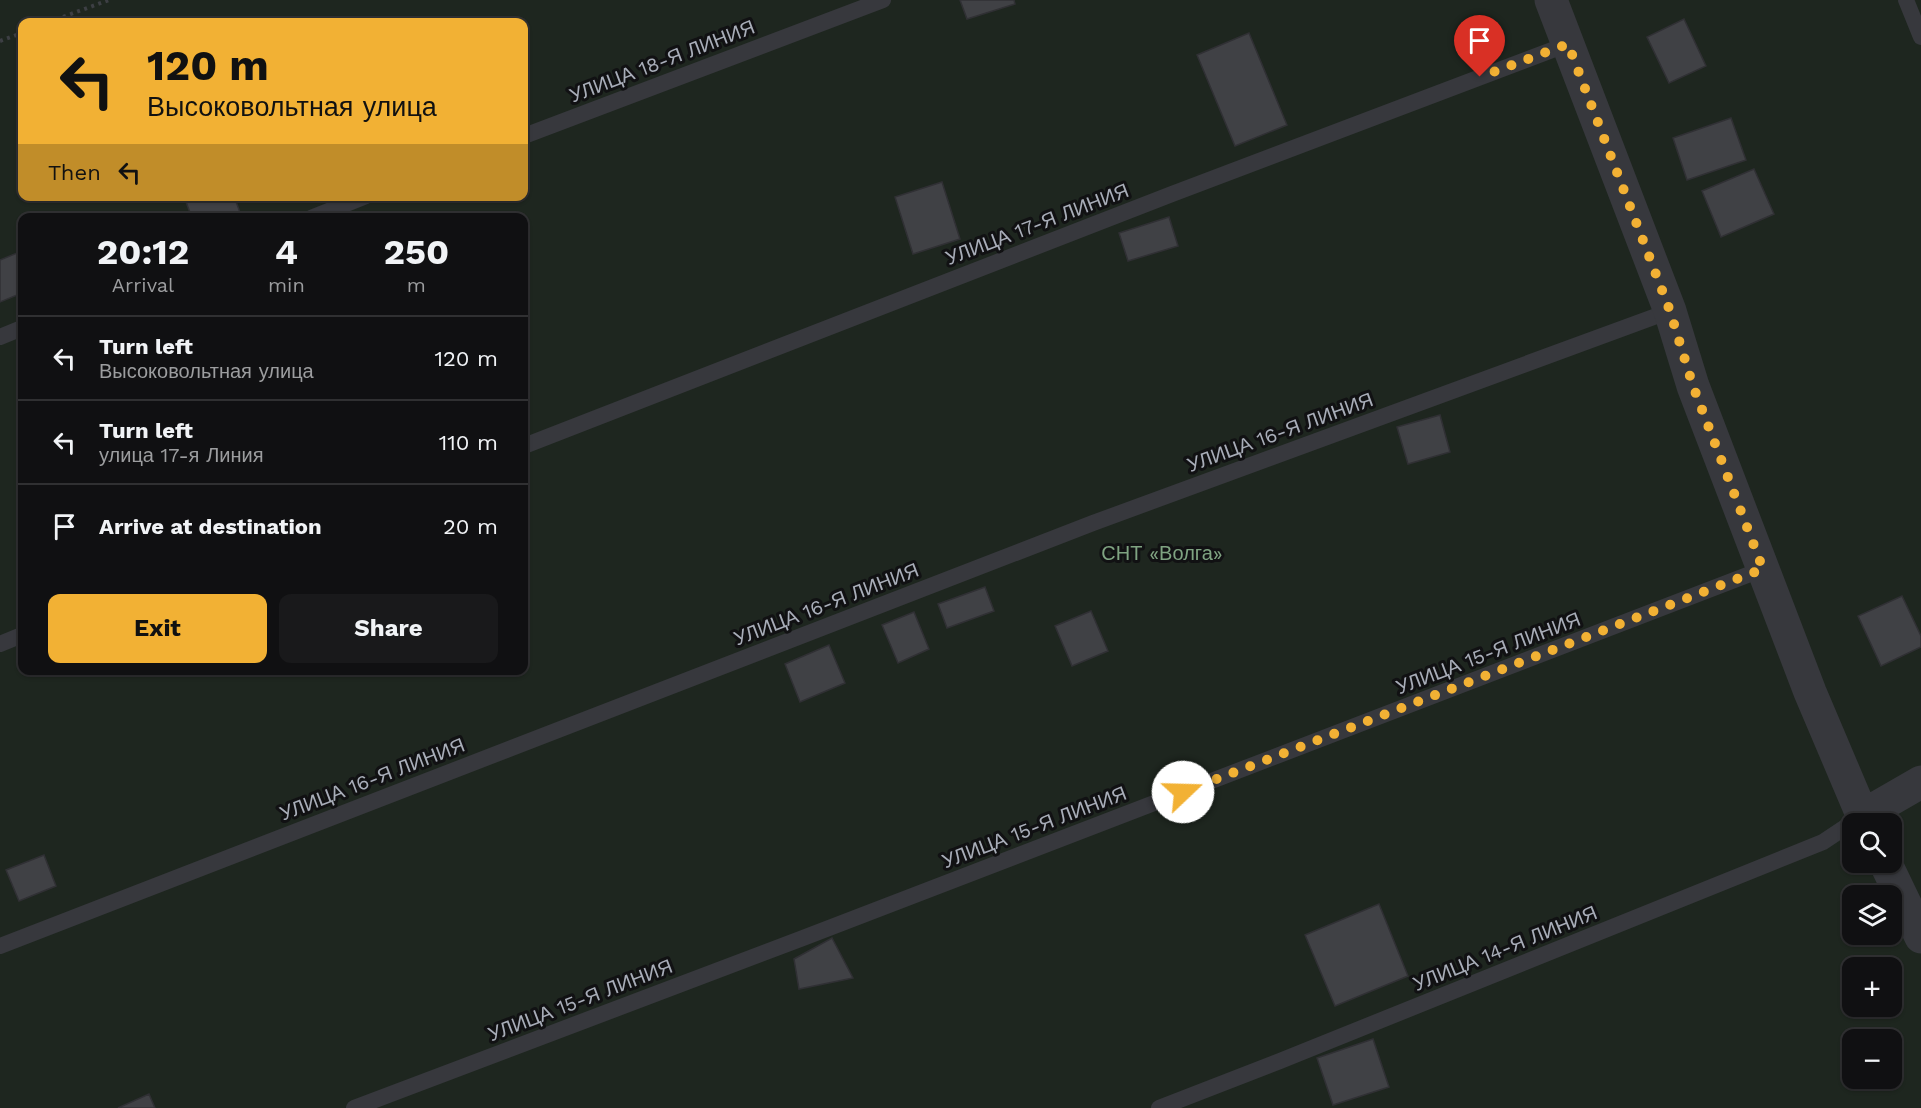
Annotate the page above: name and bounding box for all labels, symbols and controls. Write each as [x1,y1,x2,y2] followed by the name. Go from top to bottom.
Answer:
[566,15,758,107] street label: УЛИЦА 18-Я ЛИНИЯ
[1454,15,1505,77] pin
[1463,24,1496,57] icon: arrive
[147,41,269,90] text: 120 m
[48,42,126,120] icon: left
[147,91,437,123] text: Высоковольтная улица
[113,156,146,189] icon: left
[48,160,101,185] text: Then
[942,178,1132,270] street label: УЛИЦА 17-Я ЛИНИЯ
[97,231,189,273] text: 20:12
[275,231,298,273] text: 4
[384,231,449,273] text: 250
[112,273,174,297] text: Arrival
[268,273,305,297] text: min
[407,273,426,297] text: m
[99,334,193,359] text: Turn left
[48,342,81,375] icon: left
[434,346,498,371] text: 120 m
[99,359,314,383] text: Высоковольтная улица
[1184,387,1376,477] street label: УЛИЦА 16-Я ЛИНИЯ
[99,418,193,443] text: Turn left
[48,426,81,459] icon: left
[439,430,498,455] text: 110 m
[99,443,264,467] text: улица 17-я Линия
[48,510,81,543] icon: arrive
[99,514,322,539] text: Arrive at destination
[443,514,498,539] text: 20 m
[1101,541,1223,565] park label: СНТ «Волга»
[730,558,922,650] street label: УЛИЦА 16-Я ЛИНИЯ
[48,594,267,663] button: Exit
[279,594,498,663] button: Share
[1392,607,1584,699] street label: УЛИЦА 15-Я ЛИНИЯ
[276,733,468,825] street label: УЛИЦА 16-Я ЛИНИЯ
[1151,760,1215,824] position arrow
[938,781,1130,873] street label: УЛИЦА 15-Я ЛИНИЯ
[1842,813,1902,1089] map controls
[1842,813,1902,873] button: search
[1842,885,1902,945] button: layers
[1409,900,1601,996] street label: УЛИЦА 14-Я ЛИНИЯ
[484,954,676,1046] street label: УЛИЦА 15-Я ЛИНИЯ
[1842,957,1902,1017] button: +
[1842,1029,1902,1089] button: −

